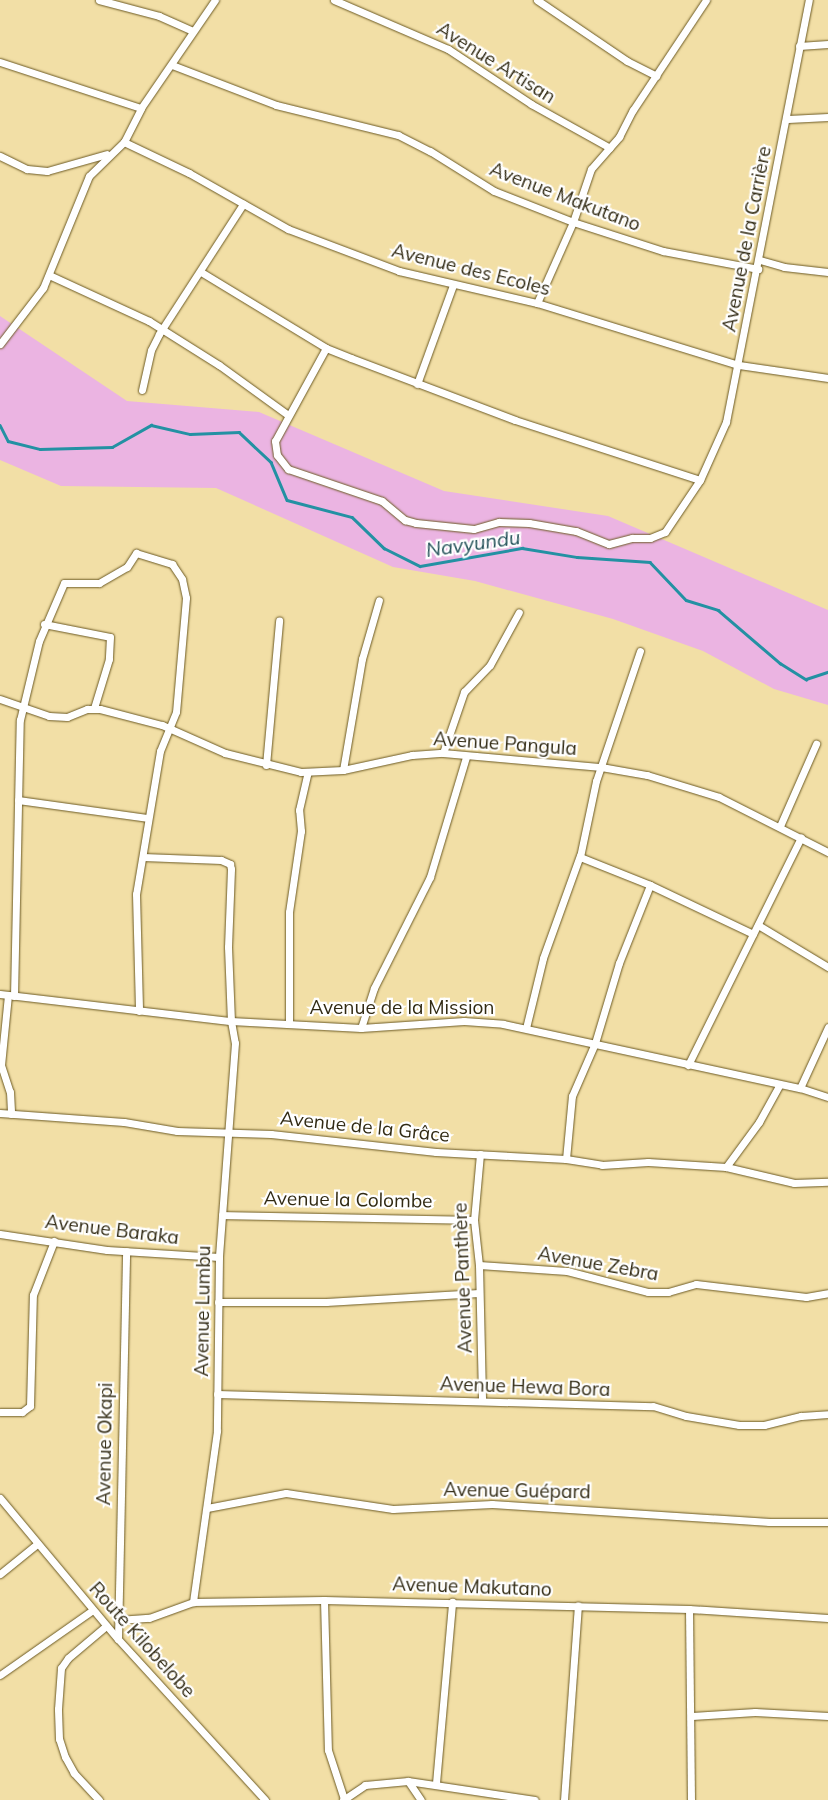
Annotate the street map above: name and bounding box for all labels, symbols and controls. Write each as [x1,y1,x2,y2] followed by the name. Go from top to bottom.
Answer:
[432,17,560,109] street label: Avenue Artisan
[718,144,776,334] street label: Avenue de la Carrière
[486,158,644,236] street label: Avenue Makutano
[389,239,553,301] street label: Avenue des Ecoles
[424,524,522,562] water label: Navyundu
[432,728,578,760] street label: Avenue Pangula
[310,997,494,1019] street label: Avenue de la Mission
[279,1107,451,1147] street label: Avenue de la Grâce
[263,1187,433,1213] street label: Avenue la Colombe
[449,1202,477,1354] street label: Avenue Panthère
[44,1210,180,1250] street label: Avenue Baraka
[536,1242,660,1286] street label: Avenue Zebra
[190,1245,216,1377] street label: Avenue Lumbu
[439,1373,611,1401] street label: Avenue Hewa Bora
[93,1382,117,1506] street label: Avenue Okapi
[443,1478,591,1504] street label: Avenue Guépard
[392,1573,552,1601] street label: Avenue Makutano
[84,1578,200,1702] street label: Route Kilobelobe

